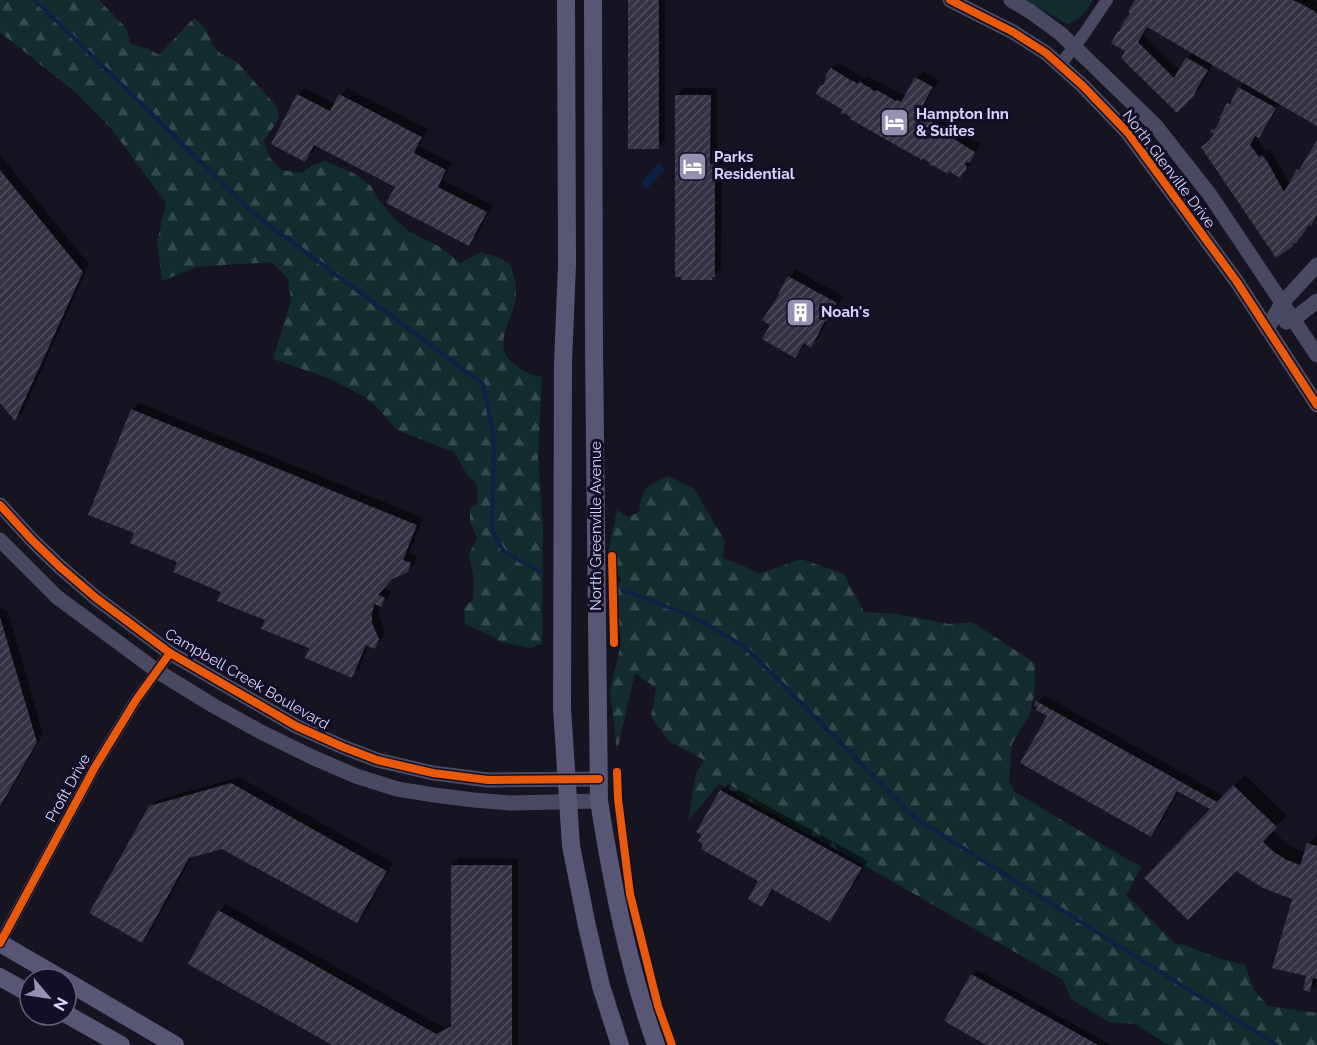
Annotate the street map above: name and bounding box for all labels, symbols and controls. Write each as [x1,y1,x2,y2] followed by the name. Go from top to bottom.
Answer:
[916,105,1009,140] place label: Hampton Inn & Suites
[1119,106,1219,232] street label: North Glenville Drive
[879,107,911,139] hotel icon: Hampton Inn & Suites
[714,148,795,183] place label: Parks Residential
[677,150,709,182] hotel icon: Parks Residential
[784,296,816,328] building icon: Noah's
[821,303,870,321] place label: Noah's
[587,441,605,611] street label: North Greenville Avenue
[162,625,332,733] street label: Campbell Creek Boulevard
[42,751,94,825] street label: Profit Drive
[18,967,78,1027] north arrow
[49,994,72,1014] text: N

